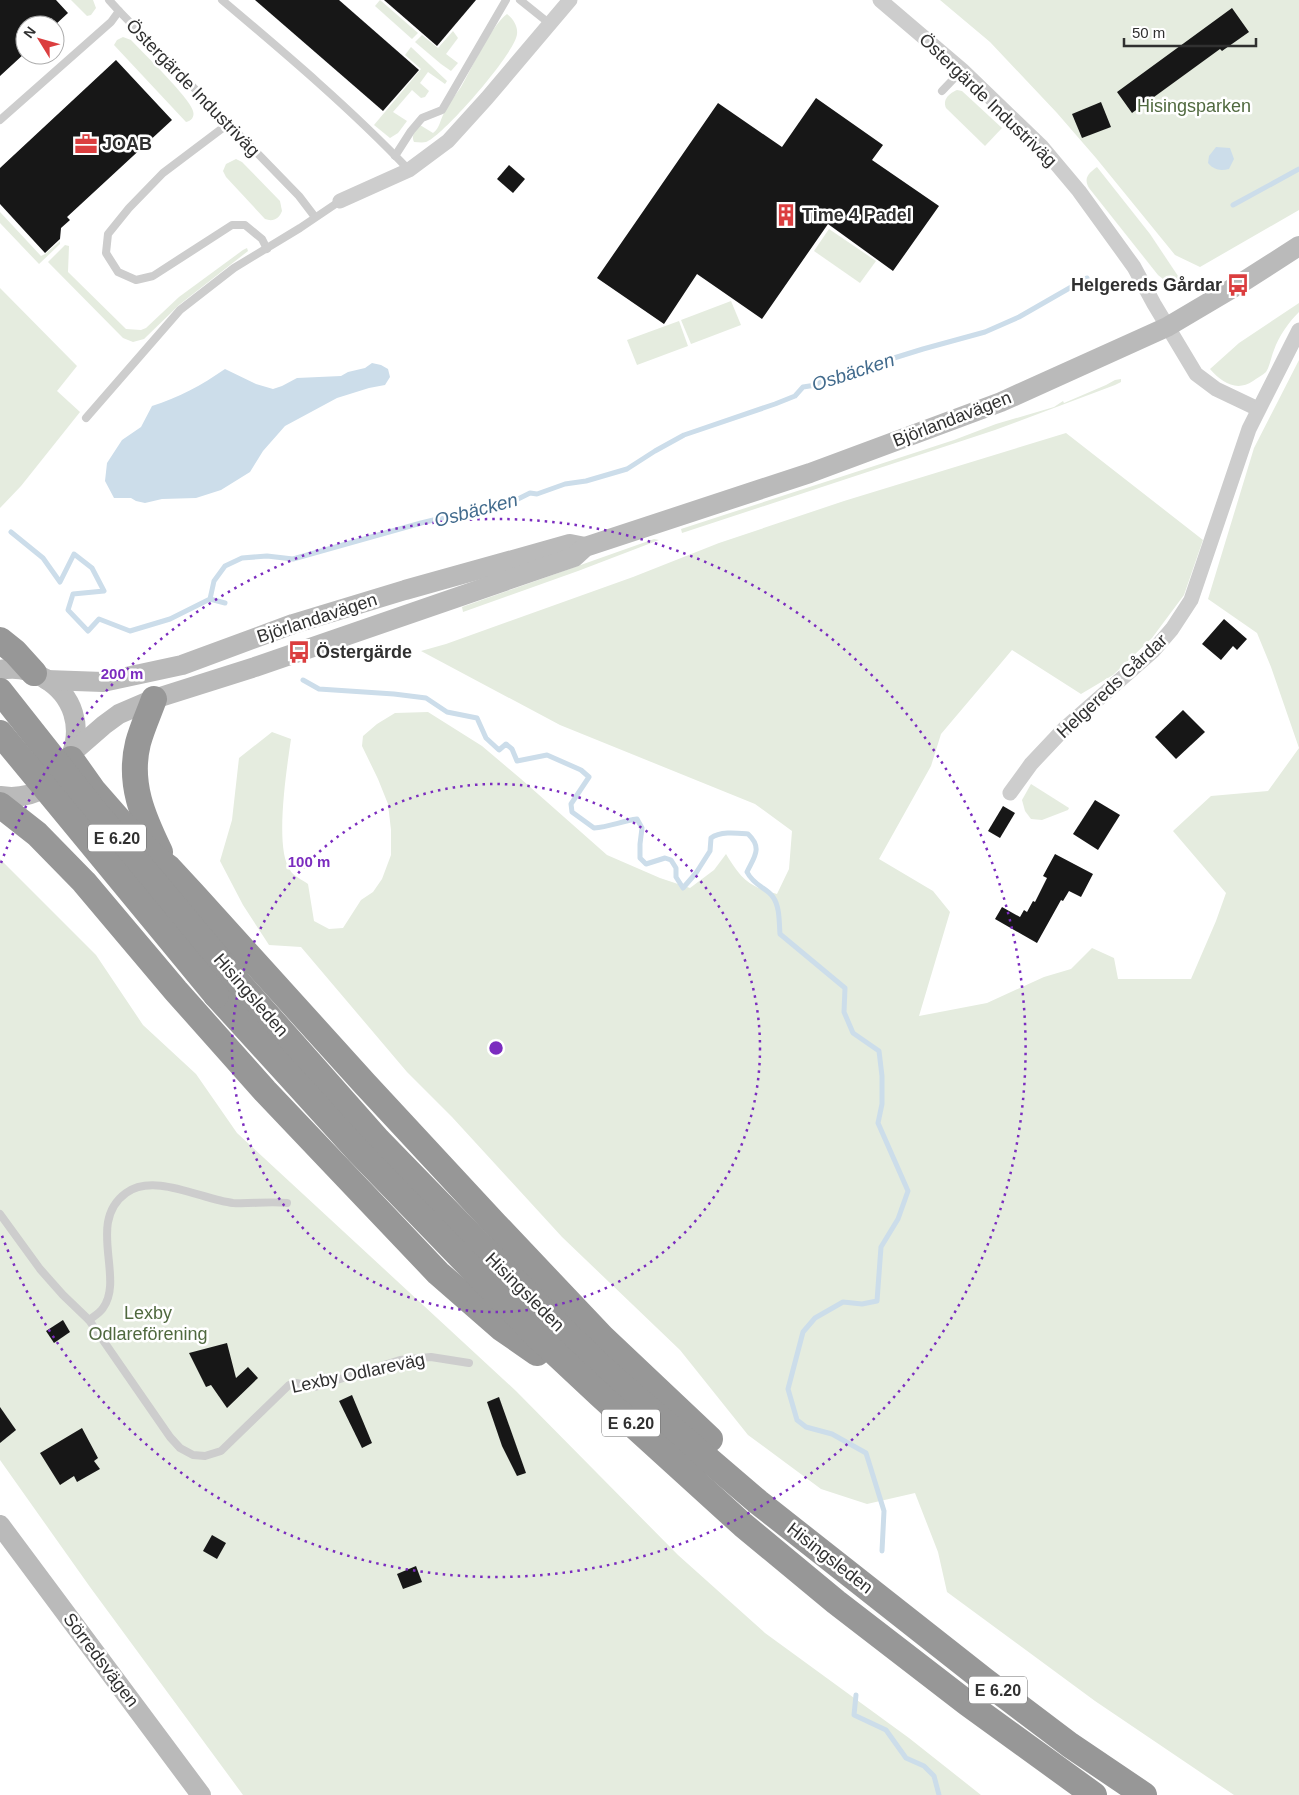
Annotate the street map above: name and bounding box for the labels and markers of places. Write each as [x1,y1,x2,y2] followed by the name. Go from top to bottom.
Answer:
[73,131,99,157] office icon: JOAB
[102,134,152,154] place label: JOAB
[773,202,799,228] building icon: Time 4 Padel
[802,205,912,225] place label: Time 4 Padel
[1225,272,1251,298] bus stop icon: Helgereds Gårdar
[1071,275,1222,295] place label: Helgereds Gårdar
[286,639,312,665] bus stop icon: Östergärde
[316,642,412,662] place label: Östergärde
[487,1039,505,1057] centre of rings

